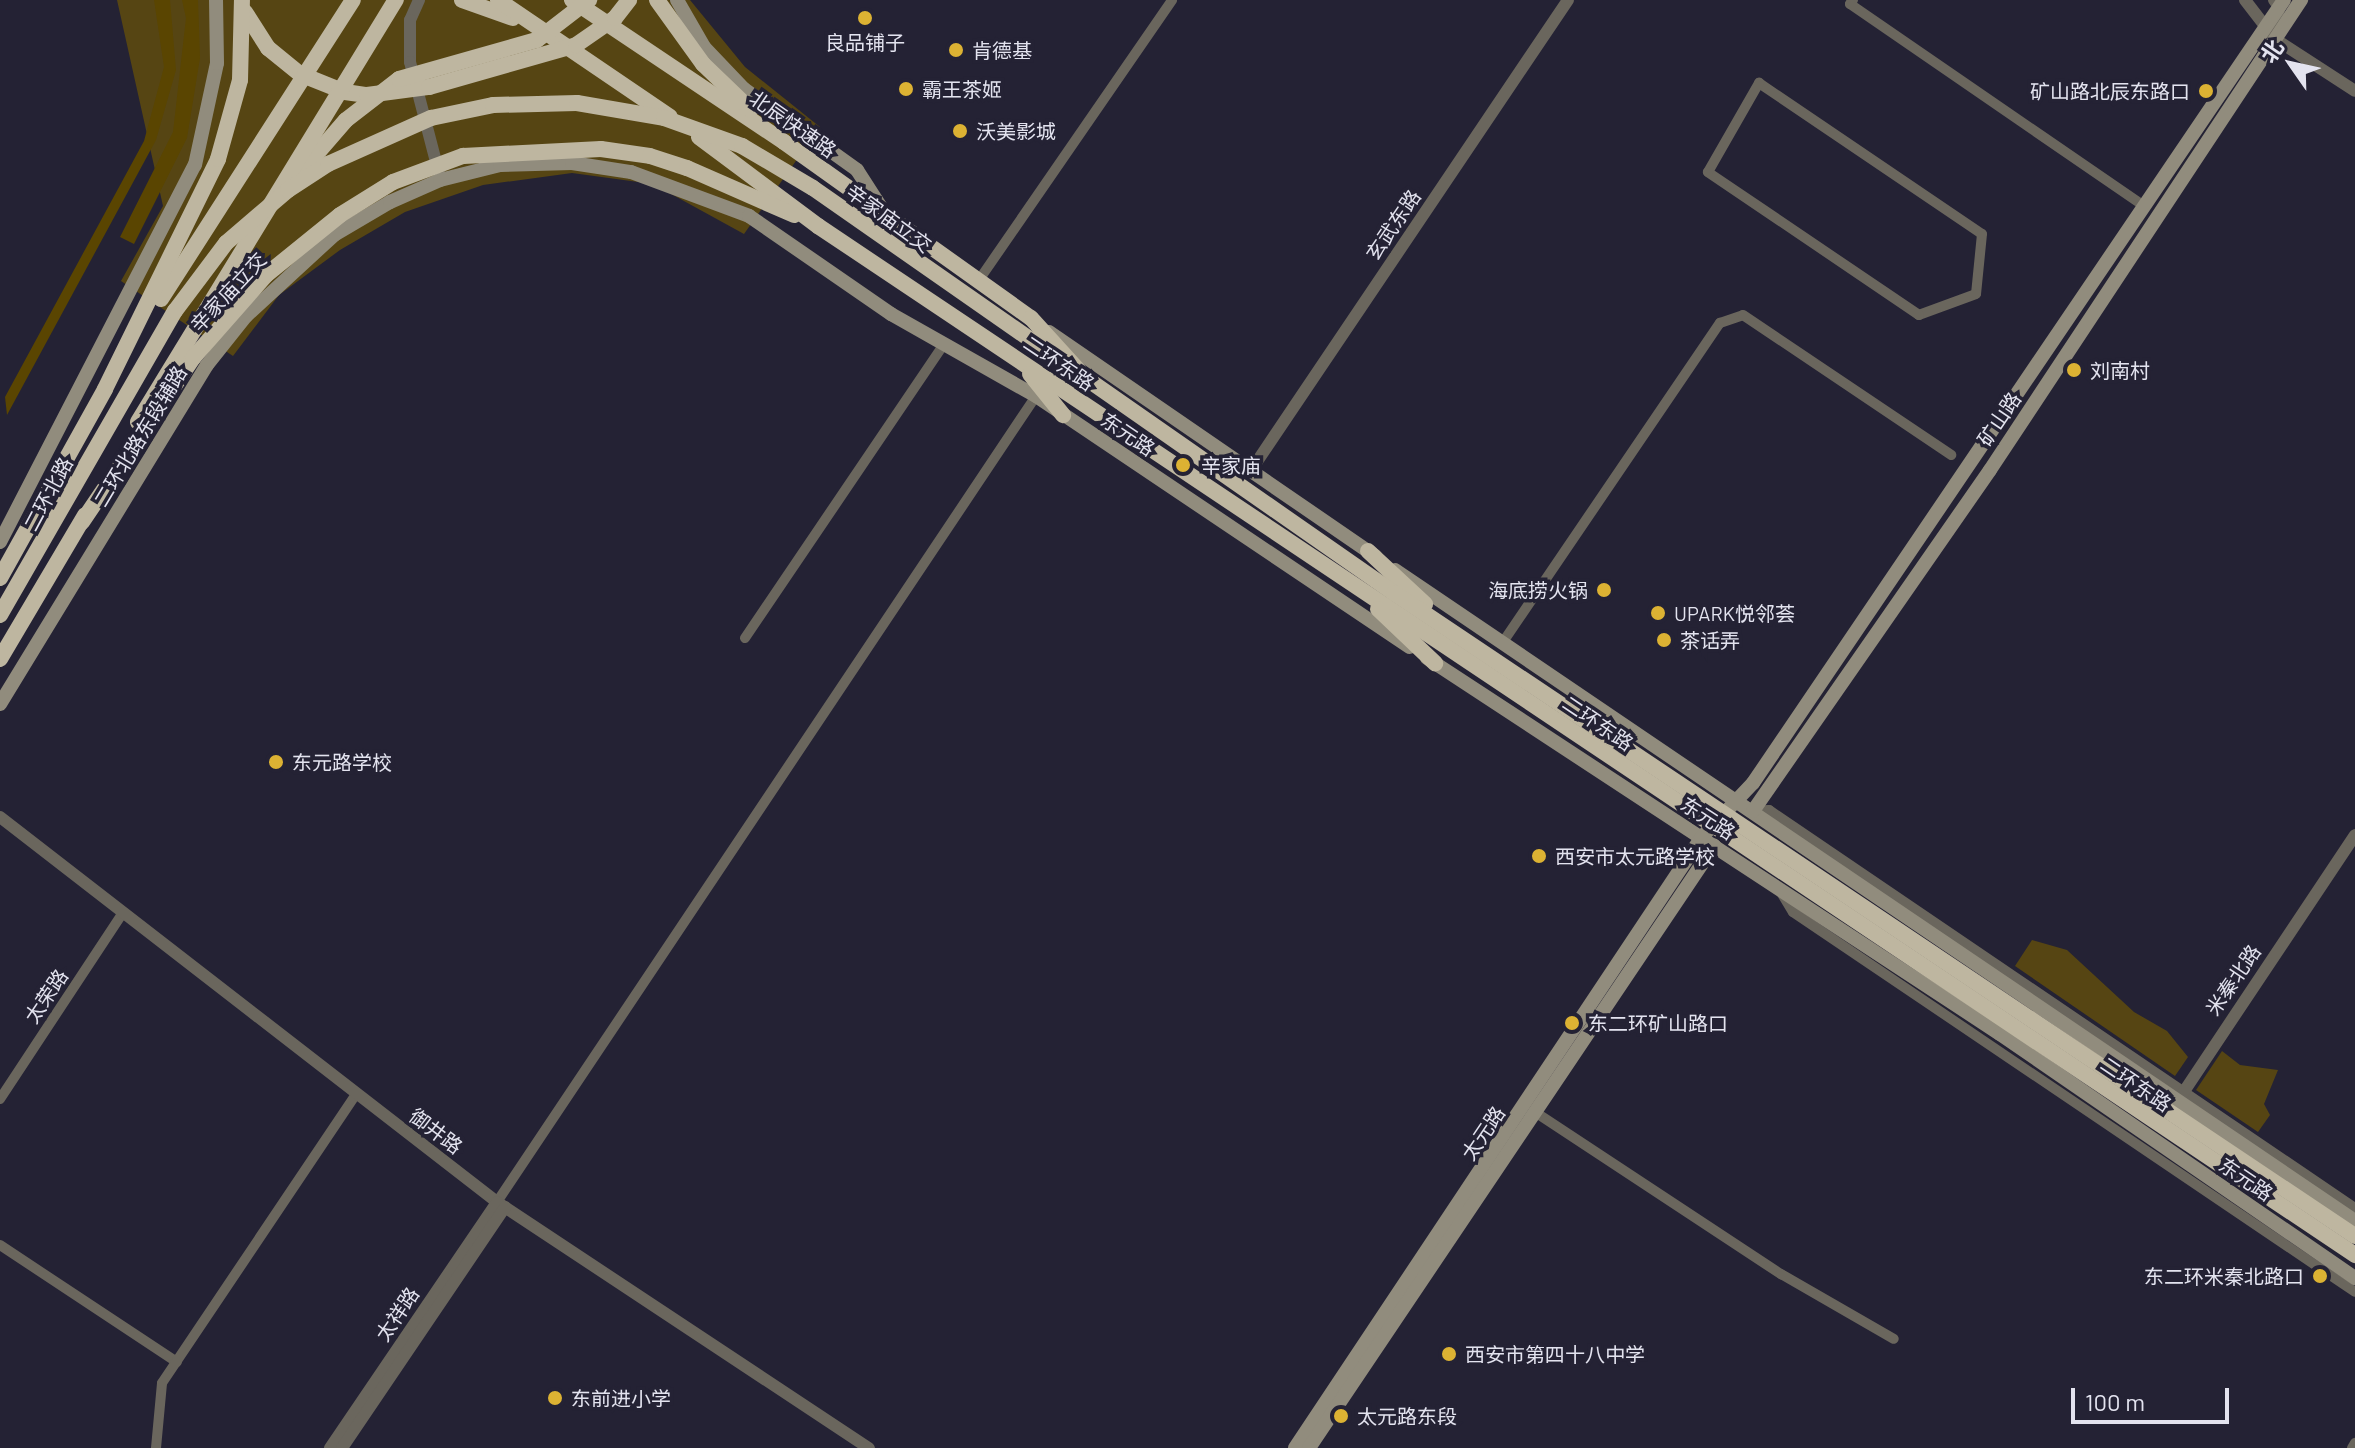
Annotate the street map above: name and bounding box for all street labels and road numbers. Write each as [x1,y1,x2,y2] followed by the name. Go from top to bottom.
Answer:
[745,85,841,163] street label: 北辰快速路
[841,179,937,257] street label: 辛家庙立交
[1361,185,1425,265] street label: 玄武东路
[185,247,271,337] street label: 辛家庙立交
[1019,331,1099,395] street label: 二环东路
[89,361,191,511] street label: 二环北路东段辅路
[1972,387,2026,451] street label: 矿山路
[1096,407,1160,461] street label: 东元路
[19,453,77,535] street label: 二环北路
[1558,691,1638,755] street label: 二环东路
[1676,792,1740,844] street label: 东元路
[2201,940,2265,1020] street label: 米秦北路
[19,964,73,1028] street label: 太荣路
[2096,1052,2176,1116] street label: 二环东路
[1456,1101,1510,1165] street label: 太元路
[405,1103,467,1159] street label: 御井路
[2214,1152,2278,1206] street label: 东元路
[370,1282,424,1346] street label: 太祥路

